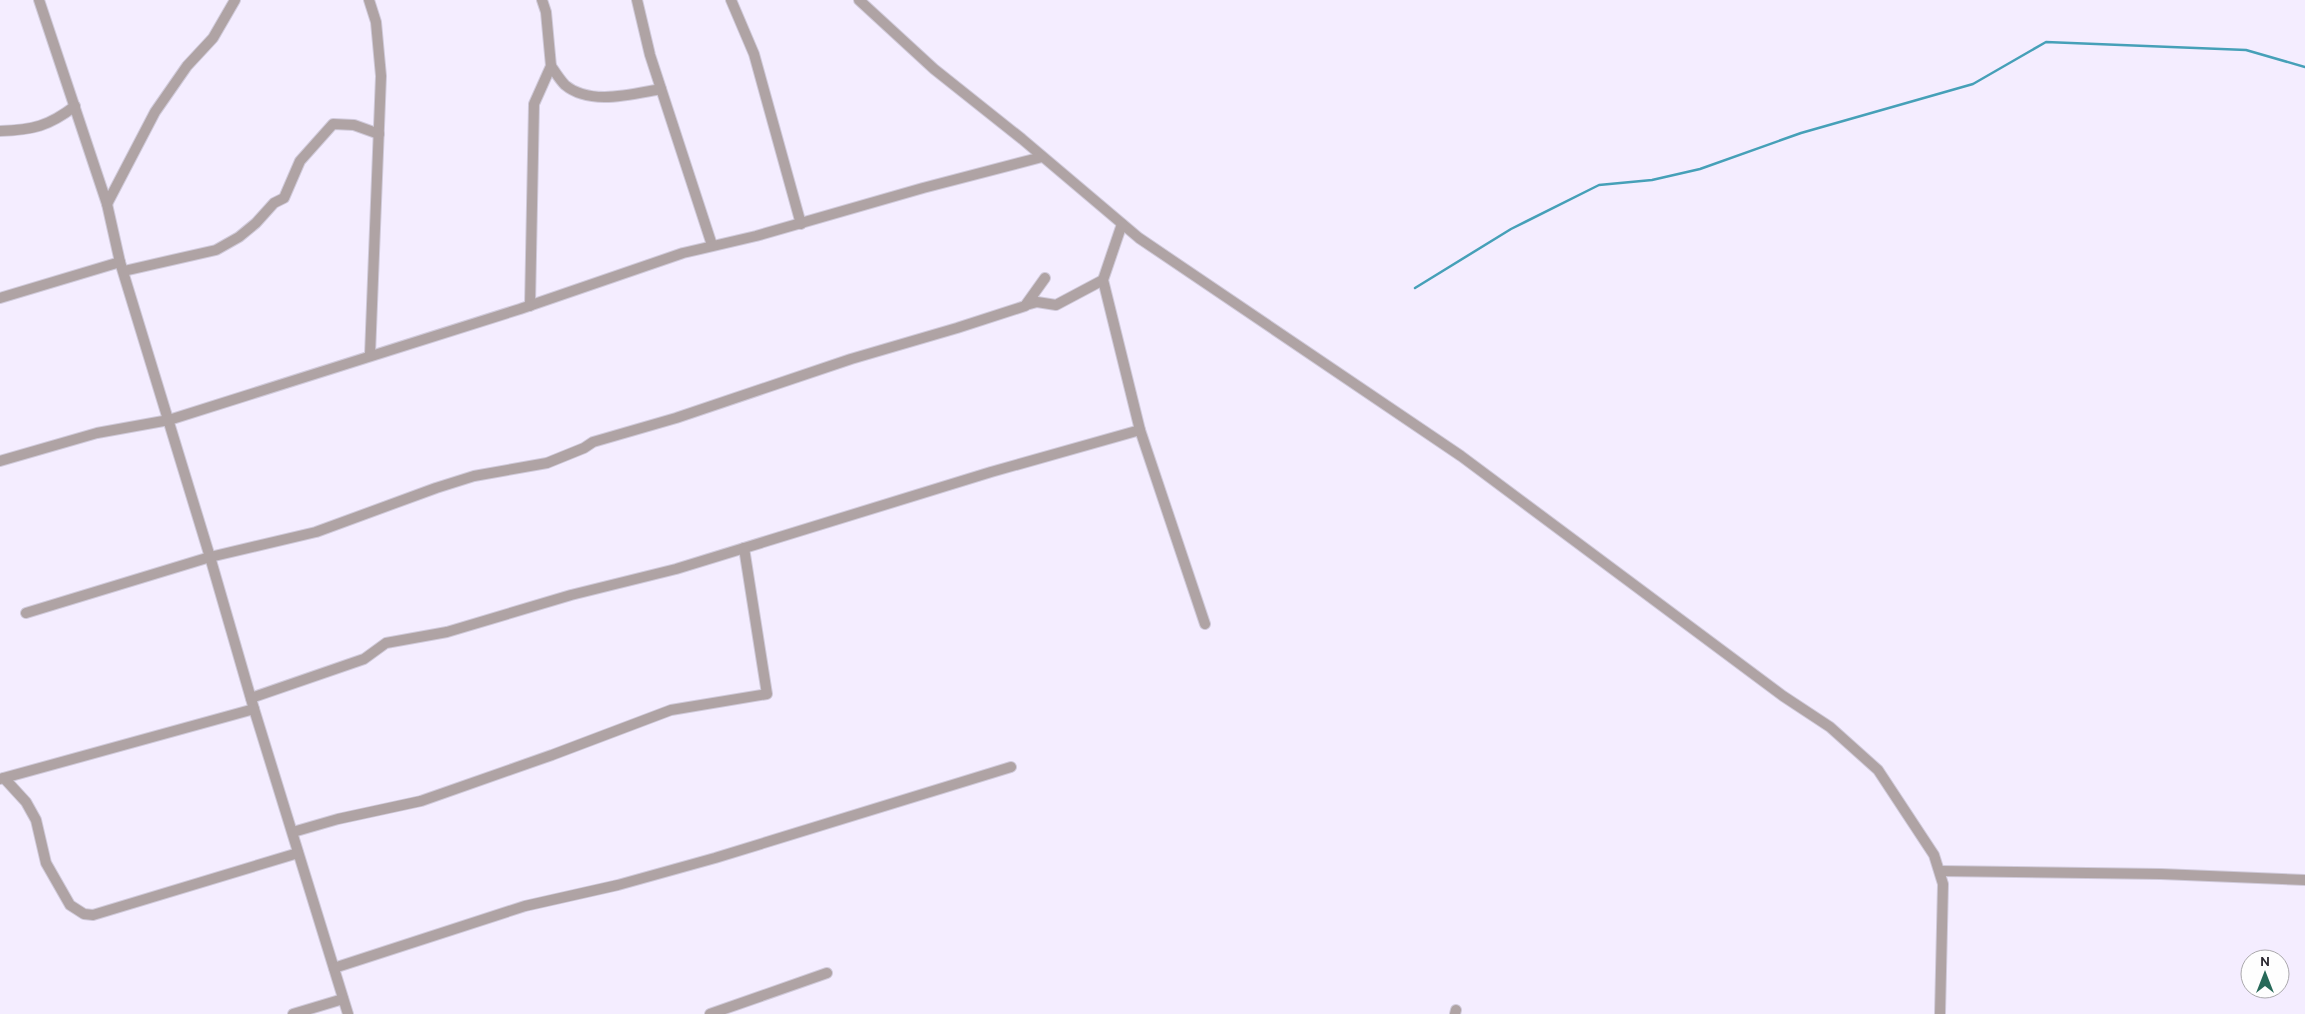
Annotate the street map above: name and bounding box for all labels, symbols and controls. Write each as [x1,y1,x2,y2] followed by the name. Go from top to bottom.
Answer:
[2240,949,2290,999] north arrow
[2260,954,2270,971] text: N

